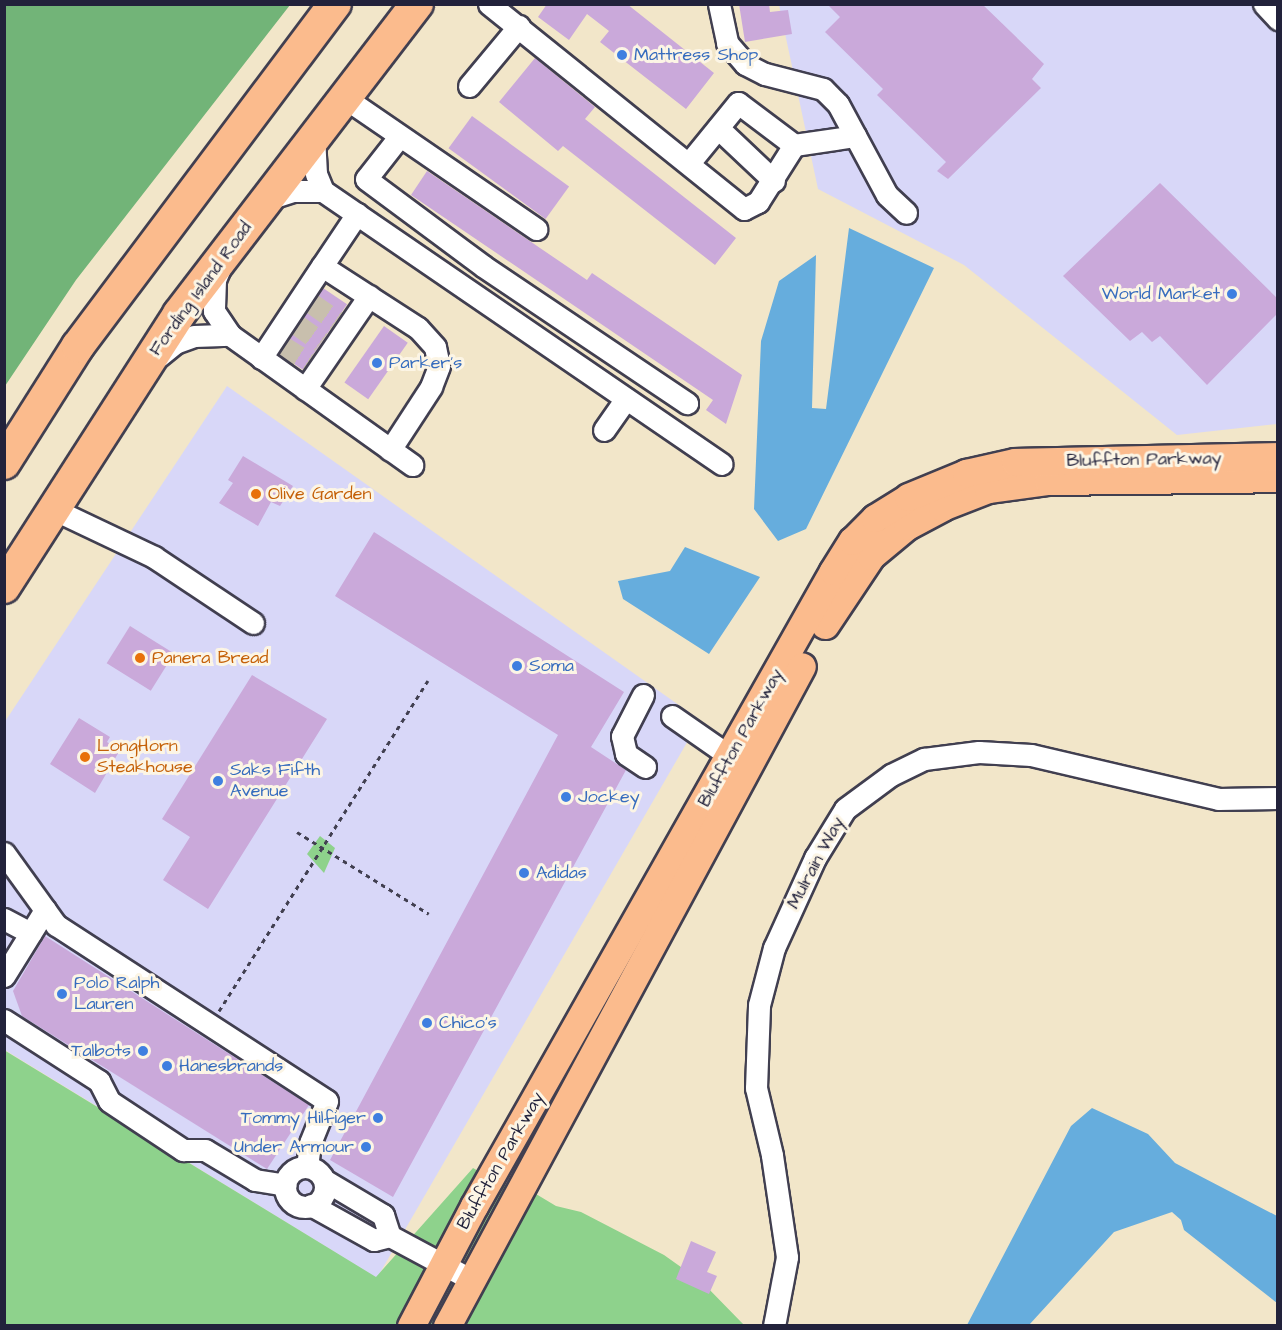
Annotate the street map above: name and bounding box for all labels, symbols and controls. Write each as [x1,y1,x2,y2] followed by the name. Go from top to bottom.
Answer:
[634,44,758,66] place label: Mattress Shop
[615,48,629,62] marker: Mattress Shop
[145,218,257,360] street label: Fording Island Road
[1102,283,1220,305] place label: World Market
[1225,287,1239,301] marker: World Market
[389,352,462,374] place label: Parker's
[370,356,384,370] marker: Parker's
[1066,448,1222,472] street label: Bluffton Parkway
[268,483,371,505] place label: Olive Garden
[249,487,263,501] marker: Olive Garden
[152,647,269,669] place label: Panera Bread
[133,651,147,665] marker: Panera Bread
[529,655,574,677] place label: Soma
[510,659,524,673] marker: Soma
[694,665,788,811] street label: Bluffton Parkway
[97,736,193,778] place label: LongHorn Steakhouse
[78,750,92,764] marker: LongHorn Steakhouse
[230,760,320,802] place label: Saks Fifth Avenue
[211,774,225,788] marker: Saks Fifth Avenue
[578,786,640,808] place label: Jockey
[559,790,573,804] marker: Jockey
[783,813,849,913] street label: Mulrain Way
[536,862,587,884] place label: Adidas
[517,866,531,880] marker: Adidas
[74,973,160,1016] place label: Polo Ralph Lauren
[55,987,69,1001] marker: Polo Ralph Lauren
[439,1012,497,1034] place label: Chico's
[420,1016,434,1030] marker: Chico's
[71,1040,131,1062] place label: Talbots
[136,1044,150,1058] marker: Talbots
[179,1055,283,1077] place label: Hanesbrands
[160,1059,174,1073] marker: Hanesbrands
[453,1088,549,1234] street label: Bluffton Parkway
[241,1107,366,1129] place label: Tommy Hilfiger
[371,1111,385,1125] marker: Tommy Hilfiger
[234,1136,354,1158] place label: Under Armour
[359,1140,373,1154] marker: Under Armour

